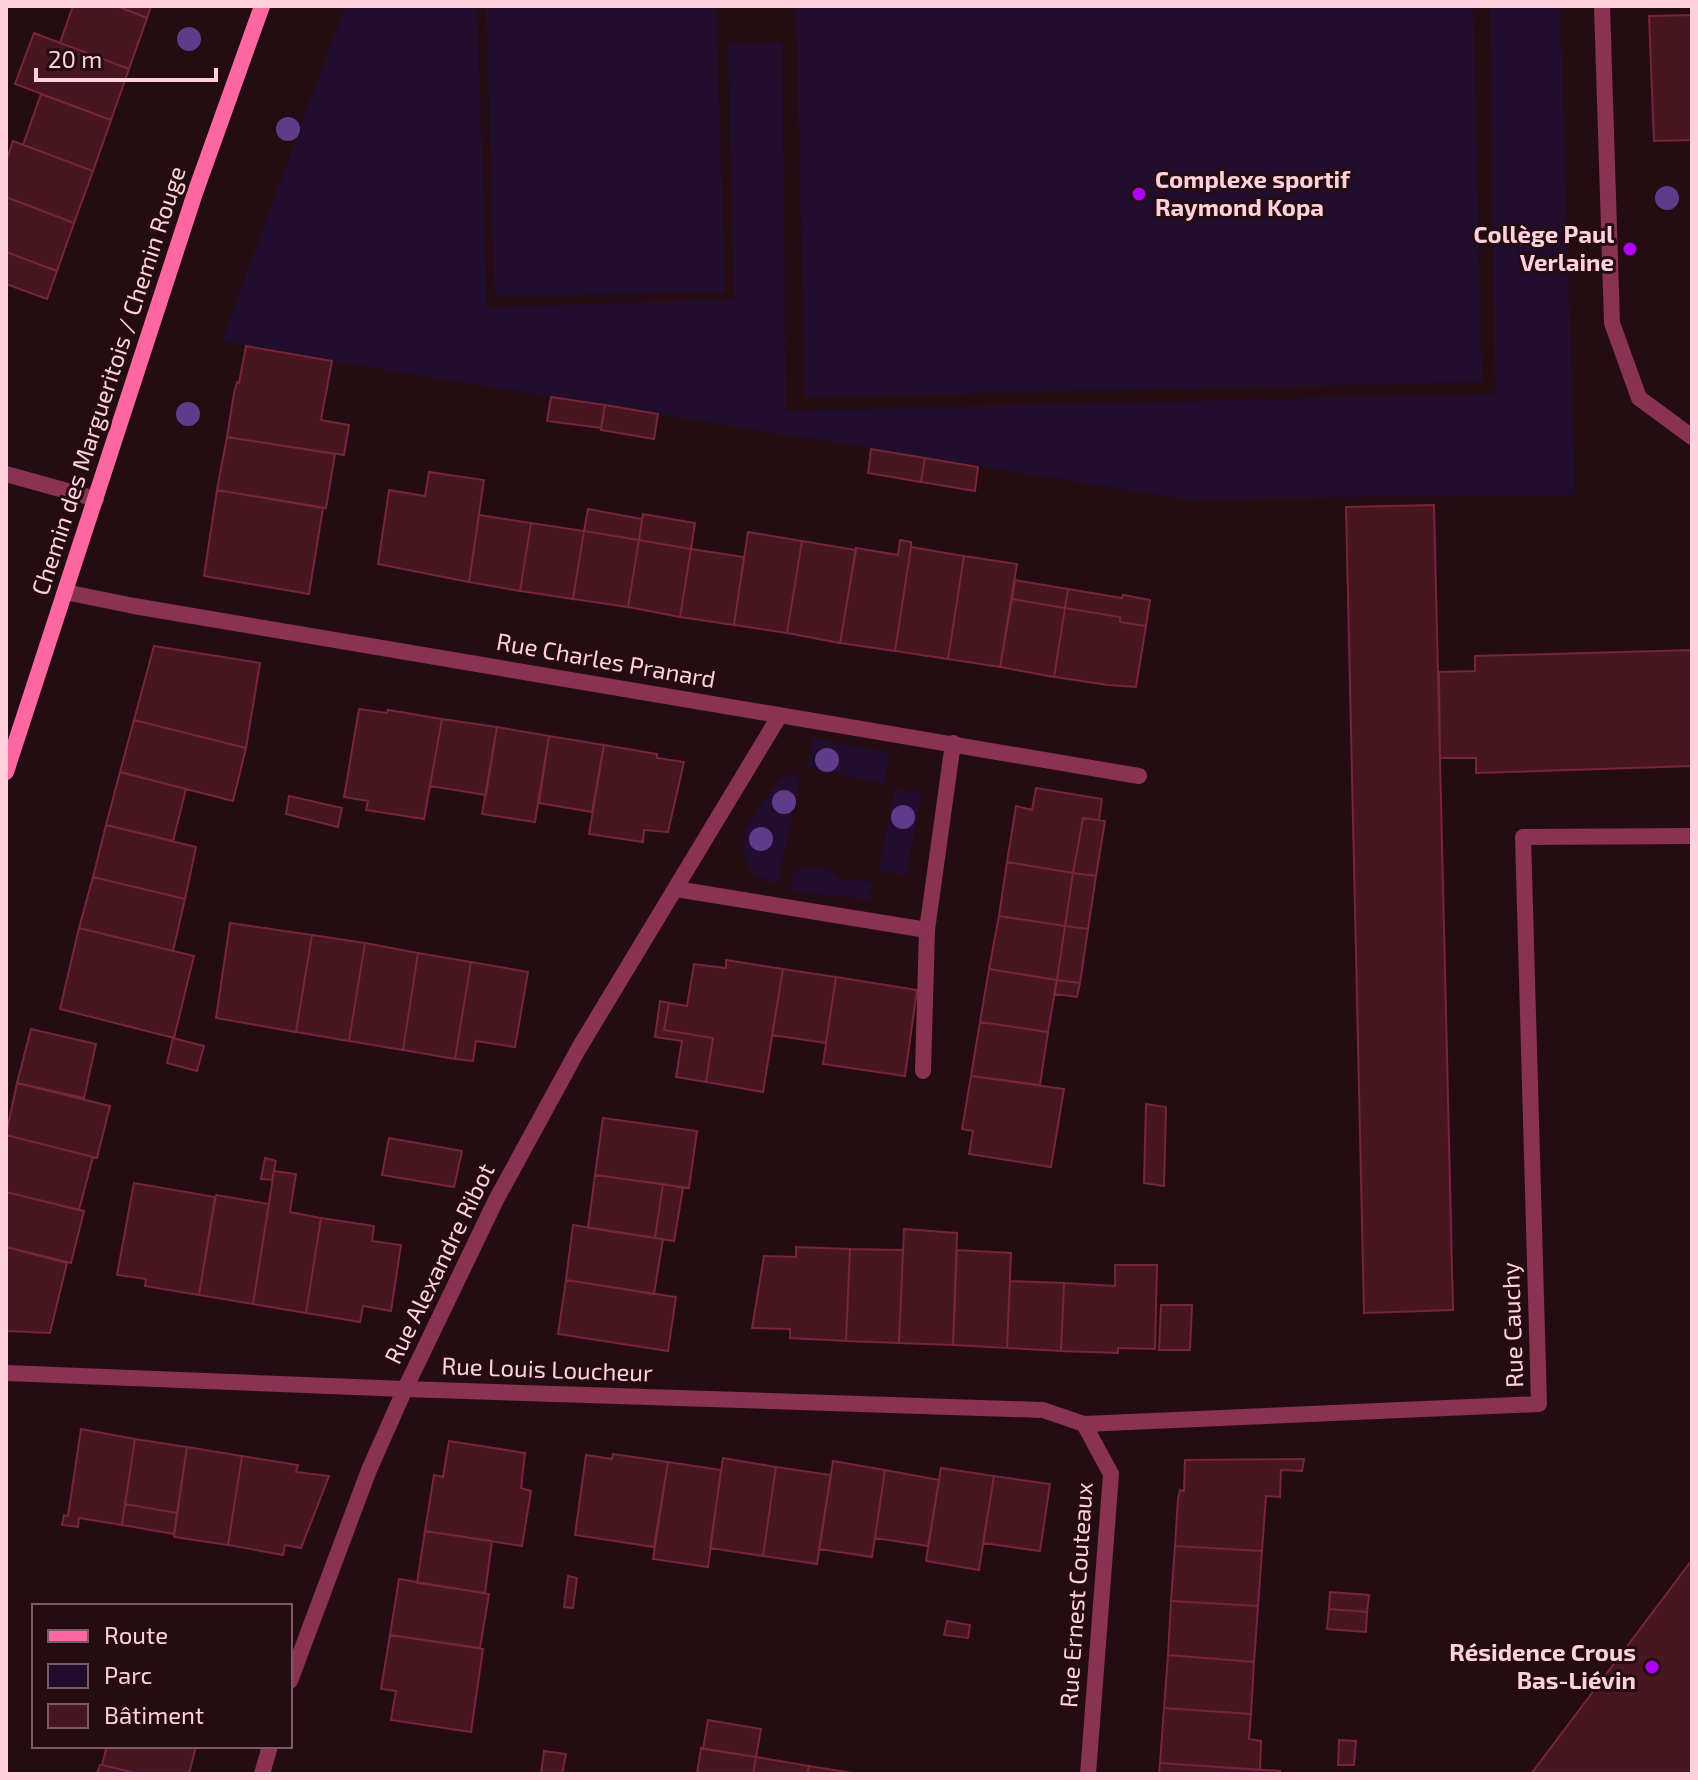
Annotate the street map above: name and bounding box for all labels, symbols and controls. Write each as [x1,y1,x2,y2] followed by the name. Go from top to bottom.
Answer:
[36,32,216,82] scale bar
[48,44,102,73] text: 20 m
[24,162,191,599] street label: Chemin des Margueritois / Chemin Rouge
[1155,164,1351,221] place label: Complexe sportif Raymond Kopa
[1130,185,1148,203] marker: Complexe sportif Raymond Kopa
[1473,219,1614,276] place label: Collège Paul Verlaine
[1621,240,1639,258] marker: Collège Paul Verlaine
[494,626,718,693] street label: Rue Charles Pranard
[378,1158,500,1368] street label: Rue Alexandre Ribot
[1495,1261,1528,1388] street label: Rue Cauchy
[441,1350,654,1387] street label: Rue Louis Loucheur
[1053,1481,1098,1709] street label: Rue Ernest Couteaux
[32,1604,292,1748] legend
[104,1620,168,1649] text: Route
[1449,1637,1636,1694] place label: Résidence Crous Bas-Liévin
[1643,1658,1661,1676] marker: Résidence Crous Bas-Liévin
[104,1660,152,1689] text: Parc
[104,1700,204,1729] text: Bâtiment

